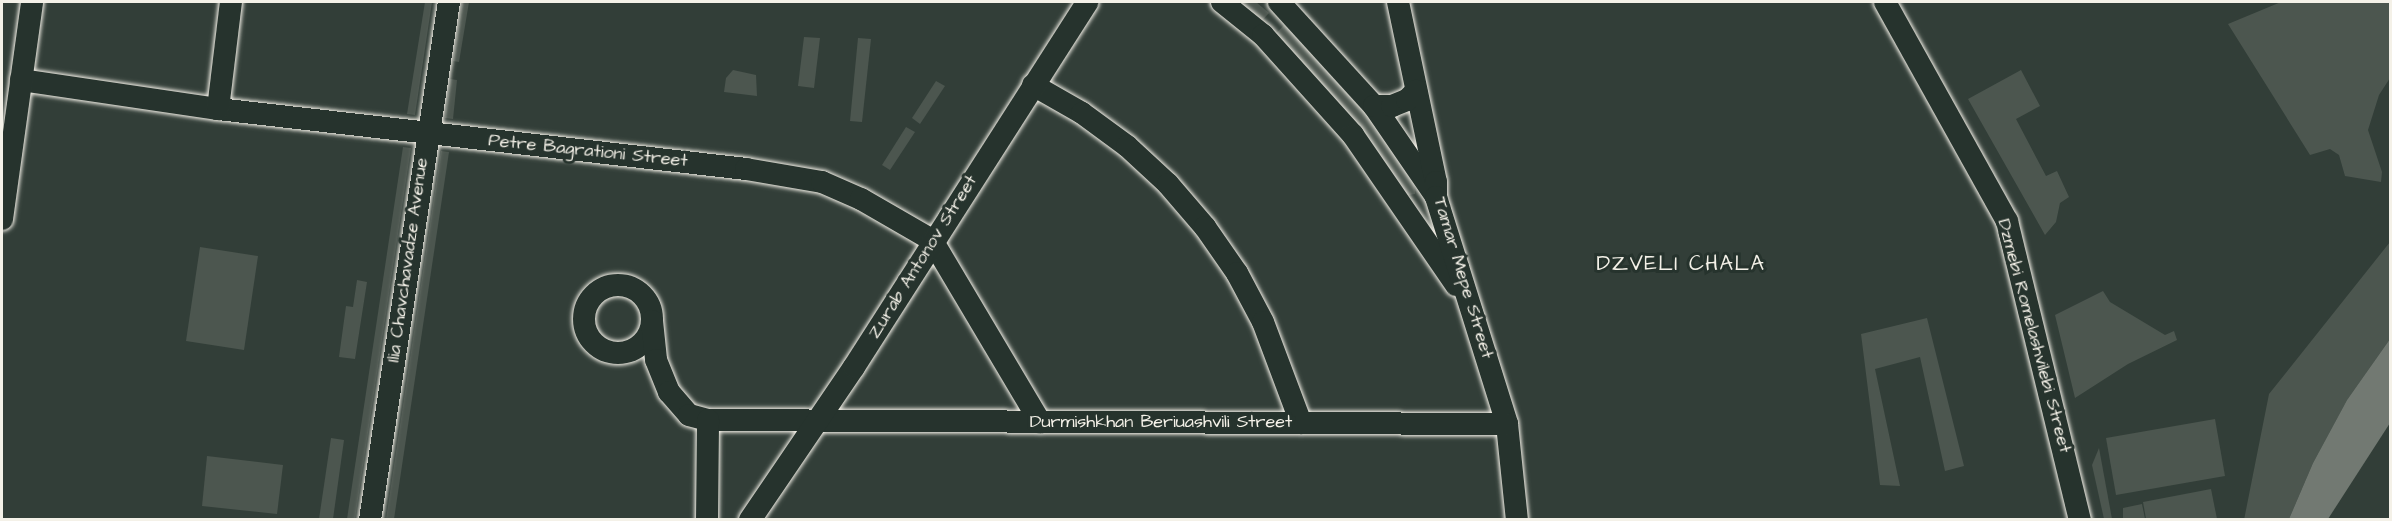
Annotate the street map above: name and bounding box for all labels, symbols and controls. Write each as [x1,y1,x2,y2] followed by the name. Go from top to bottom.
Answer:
[487,130,689,172] street label: Petre Bagrationi Street
[383,156,433,364] street label: Ilia Chavchavadze Avenue
[864,171,982,343] street label: Zurab Antonov Street
[1428,195,1498,361] street label: Tamar Mepe Street
[1992,217,2076,455] street label: Dzmebi Romelashvilebi Street
[1597,251,1765,277] district label: DZVELI CHALA
[1030,411,1292,433] street label: Durmishkhan Beriuashvili Street

